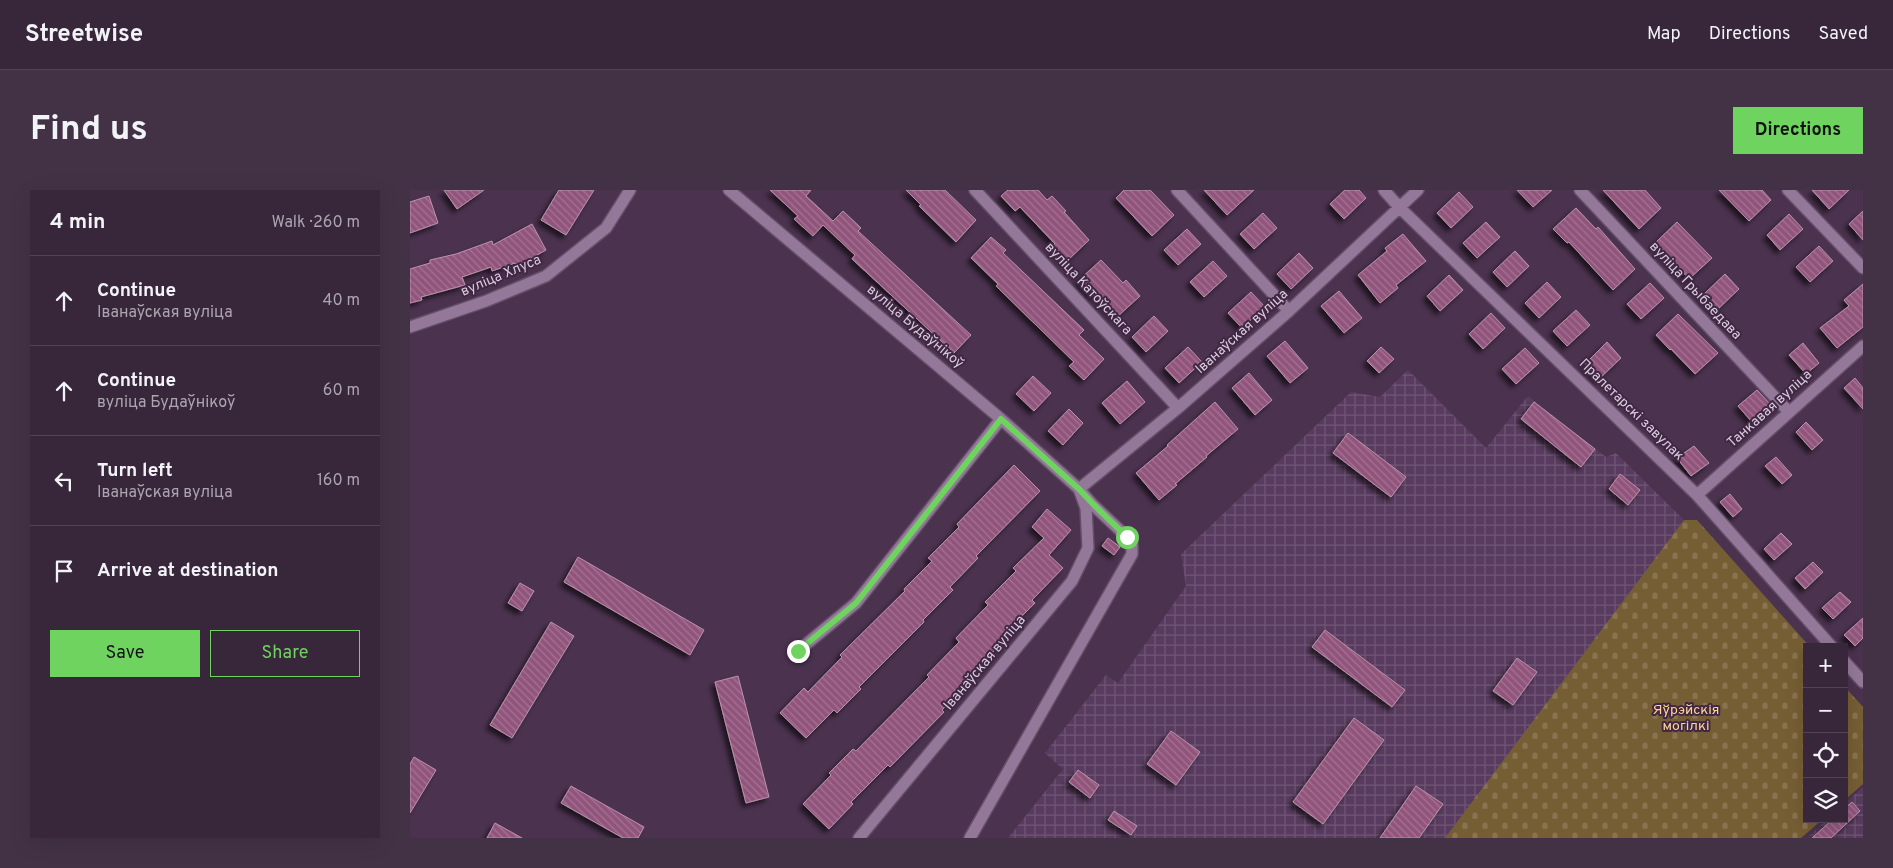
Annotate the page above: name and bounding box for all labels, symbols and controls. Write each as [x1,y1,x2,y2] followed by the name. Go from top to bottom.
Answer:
[25,20,143,50] text: Streetwise
[1647,23,1681,46] text: Map
[1709,23,1791,46] text: Directions
[1819,23,1868,46] text: Saved
[1733,107,1863,154] button: Directions
[30,108,148,152] text: Find us
[50,209,106,236] text: 4 min
[271,213,360,233] text: Walk · 260 m
[1041,239,1135,339] street label: вуліца Катоўскага
[1645,239,1745,343] street label: вуліца Грыбаедава
[458,251,544,301] street label: вуліца Хлуса
[97,279,176,303] text: Continue
[863,282,967,372] street label: вуліца Будаўнікоў
[1192,286,1292,378] street label: Іванаўская вуліца
[50,287,78,315] icon: ahead
[322,291,360,311] text: 40 m
[97,303,233,323] text: Іванаўская вуліца
[1575,356,1687,464] street label: Пралетарскі завулак
[1724,366,1816,452] street label: Танкавая вуліца
[97,369,176,393] text: Continue
[50,377,78,405] icon: ahead
[323,381,360,401] text: 60 m
[97,393,235,413] text: вуліца Будаўнікоў
[97,459,173,483] text: Turn left
[50,467,78,495] icon: left
[317,471,360,491] text: 160 m
[97,483,233,503] text: Іванаўская вуліца
[1116,526,1139,549] route start
[50,557,78,585] icon: arrive
[97,559,278,583] text: Arrive at destination
[940,612,1030,714] street label: Іванаўская вуліца
[50,630,200,677] button: Save
[210,630,360,677] button: Share
[787,640,810,663] route end
[1803,643,1848,823] map controls
[1803,643,1848,688] button: +
[1803,688,1848,733] button: −
[1653,702,1719,735] park label: Яўрэйскія могілкі
[1803,733,1848,778] button: locate
[1803,778,1848,823] button: layers

